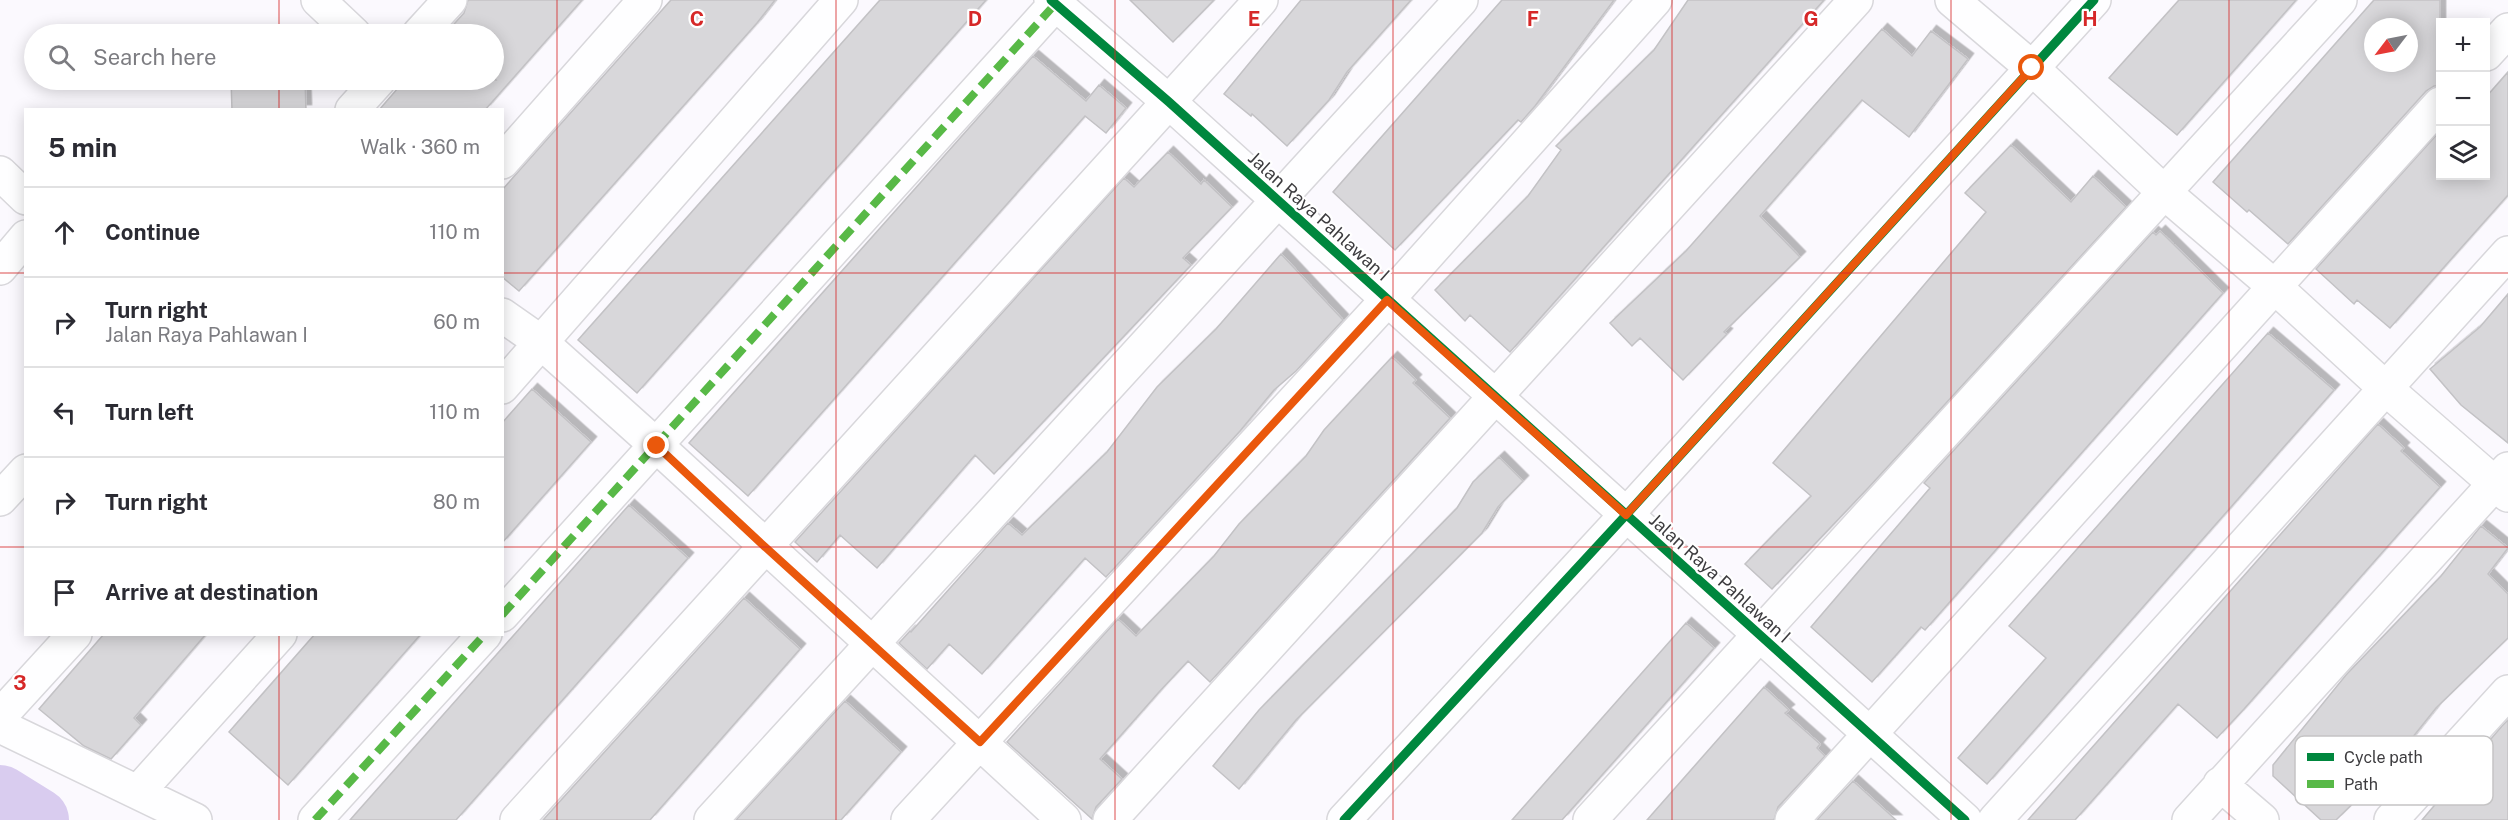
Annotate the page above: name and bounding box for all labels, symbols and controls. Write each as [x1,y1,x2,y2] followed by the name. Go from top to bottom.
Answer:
[690,7,704,31] text: C
[968,7,982,31] text: D
[1248,7,1260,31] text: E
[1527,7,1539,31] text: F
[1803,7,1819,31] text: G
[2082,7,2098,31] text: H
[2364,18,2418,72] north arrow
[2436,18,2490,180] map controls
[2436,18,2490,72] button: +
[24,24,504,90] search box
[45,41,78,74] icon: search
[93,44,217,70] text: Search here
[2018,54,2044,80] route start
[2436,72,2490,126] button: −
[2436,126,2490,180] button: layers
[48,132,117,163] text: 5 min
[360,135,480,159] text: Walk · 360 m
[1244,147,1394,285] street label: Jalan Raya Pahlawan I
[48,216,81,249] icon: ahead
[105,219,200,245] text: Continue
[429,220,480,244] text: 110 m
[105,297,208,323] text: Turn right
[48,306,81,339] icon: right
[433,310,480,334] text: 60 m
[105,323,308,347] text: Jalan Raya Pahlawan I
[48,396,81,429] icon: left
[105,399,194,425] text: Turn left
[429,400,480,424] text: 110 m
[643,432,669,458] route end
[48,486,81,519] icon: right
[105,489,208,515] text: Turn right
[433,490,480,514] text: 80 m
[1645,509,1795,647] street label: Jalan Raya Pahlawan I
[48,576,81,609] icon: arrive
[105,579,318,605] text: Arrive at destination
[13,671,27,695] text: 3
[2295,736,2493,805] legend
[2344,748,2423,767] text: Cycle path
[2344,775,2378,794] text: Path

